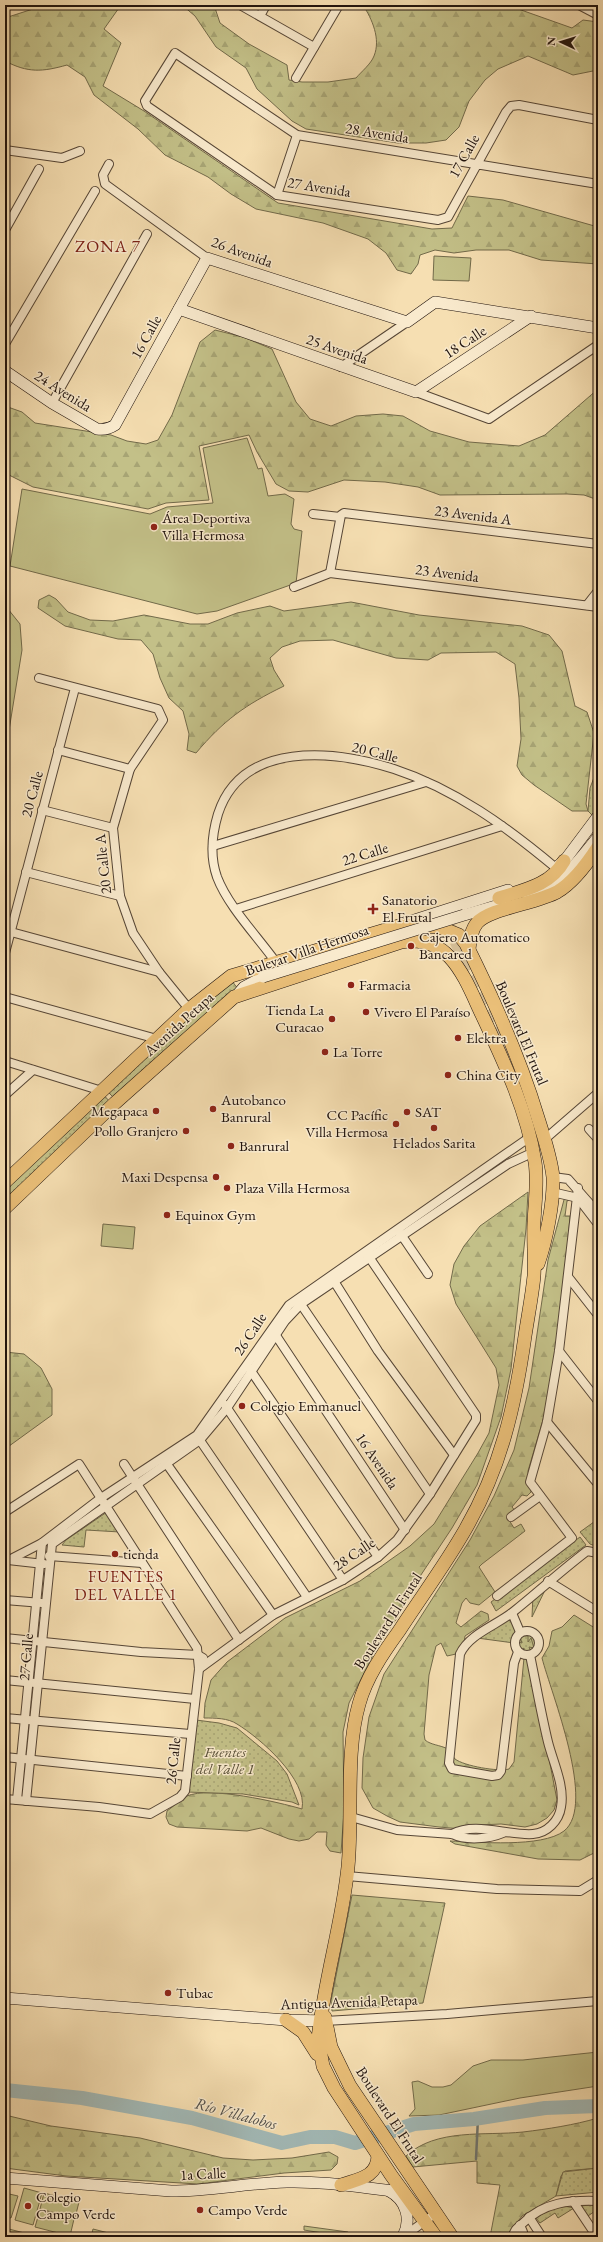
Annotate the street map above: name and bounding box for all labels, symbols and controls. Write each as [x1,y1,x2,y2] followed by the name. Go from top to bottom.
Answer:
[541,22,581,62] north arrow
[544,36,558,46] text: N
[344,118,410,147] street label: 28 Avenida
[444,130,483,181] street label: 17 Calle
[286,172,352,201] street label: 27 Avenida
[209,232,275,271] street label: 26 Avenida
[75,235,141,257] district label: ZONA 7
[126,311,165,362] street label: 16 Calle
[440,321,490,362] street label: 18 Calle
[304,329,370,368] street label: 25 Avenida
[31,366,95,416] street label: 24 Avenida
[434,500,513,529] street label: 23 Avenida A
[161,508,250,544] place label: Área Deportiva Villa Hermosa
[149,522,159,532] marker: Área Deportiva Villa Hermosa
[414,559,480,586] street label: 23 Avenida
[350,737,400,766] street label: 20 Calle
[16,769,47,819] street label: 20 Calle
[90,832,115,895] street label: 20 Calle A
[340,838,390,869] street label: 22 Calle
[382,890,437,926] place label: Sanatorio El Frutal
[367,903,379,915] marker: Sanatorio El Frutal
[243,920,371,980] street label: Bulevar Villa Hermosa
[419,927,530,963] place label: Cajero Automatico Bancared
[406,941,416,951] marker: Cajero Automatico Bancared
[359,975,411,994] place label: Farmacia
[492,978,553,1088] street label: Boulevard El Frutal
[346,980,356,990] marker: Farmacia
[139,987,217,1060] street label: Avenida Petapa
[265,1000,324,1036] place label: Tienda La Curacao
[374,1002,470,1021] place label: Vivero El Paraíso
[361,1007,371,1017] marker: Vivero El Paraíso
[327,1014,337,1024] marker: Tienda La Curacao
[466,1028,507,1047] place label: Elektra
[453,1033,463,1043] marker: Elektra
[333,1042,383,1061] place label: La Torre
[320,1047,330,1057] marker: La Torre
[456,1065,521,1084] place label: China City
[443,1070,453,1080] marker: China City
[220,1090,286,1126] place label: Autobanco Banrural
[91,1101,148,1120] place label: Megapaca
[415,1102,442,1121] place label: SAT
[208,1104,218,1114] marker: Autobanco Banrural
[305,1105,388,1141] place label: CC Pacífic Villa Hermosa
[151,1106,161,1116] marker: Megapaca
[402,1107,412,1117] marker: SAT
[391,1119,401,1129] marker: CC Pacífic Villa Hermosa
[94,1121,178,1140] place label: Pollo Granjero
[429,1123,439,1133] marker: Helados Sarita
[181,1126,191,1136] marker: Pollo Granjero
[393,1133,475,1152] place label: Helados Sarita
[239,1136,290,1155] place label: Banrural
[226,1141,236,1151] marker: Banrural
[121,1167,208,1186] place label: Maxi Despensa
[211,1172,221,1182] marker: Maxi Despensa
[235,1178,350,1197] place label: Plaza Villa Hermosa
[222,1183,232,1193] marker: Plaza Villa Hermosa
[175,1205,256,1224] place label: Equinox Gym
[162,1210,172,1220] marker: Equinox Gym
[229,1309,270,1359] street label: 26 Calle
[250,1396,361,1415] place label: Colegio Emmanuel
[237,1401,247,1411] marker: Colegio Emmanuel
[352,1429,403,1493] street label: 16 Avenida
[329,1532,379,1575] street label: 28 Calle
[123,1544,159,1563] place label: tienda
[110,1549,120,1559] marker: tienda
[75,1566,177,1605] district label: FUENTES DEL VALLE 1
[349,1568,426,1673] street label: Boulevard El Frutal
[14,1633,37,1681] street label: 27 Calle
[161,1736,184,1785] street label: 26 Calle
[196,1742,254,1778] park label: Fuentes del Valle 1
[176,1983,213,2002] place label: Tubac
[163,1988,173,1998] marker: Tubac
[279,1990,418,2013] street label: Antigua Avenida Petapa
[352,2063,429,2167] street label: Boulevard El Frutal
[193,2092,280,2135] water label: Río Villalobos
[180,2163,227,2184] street label: 1a Calle
[36,2187,116,2223] place label: Colegio Campo Verde
[208,2200,288,2219] place label: Campo Verde
[23,2201,33,2211] marker: Colegio Campo Verde
[195,2205,205,2215] marker: Campo Verde

